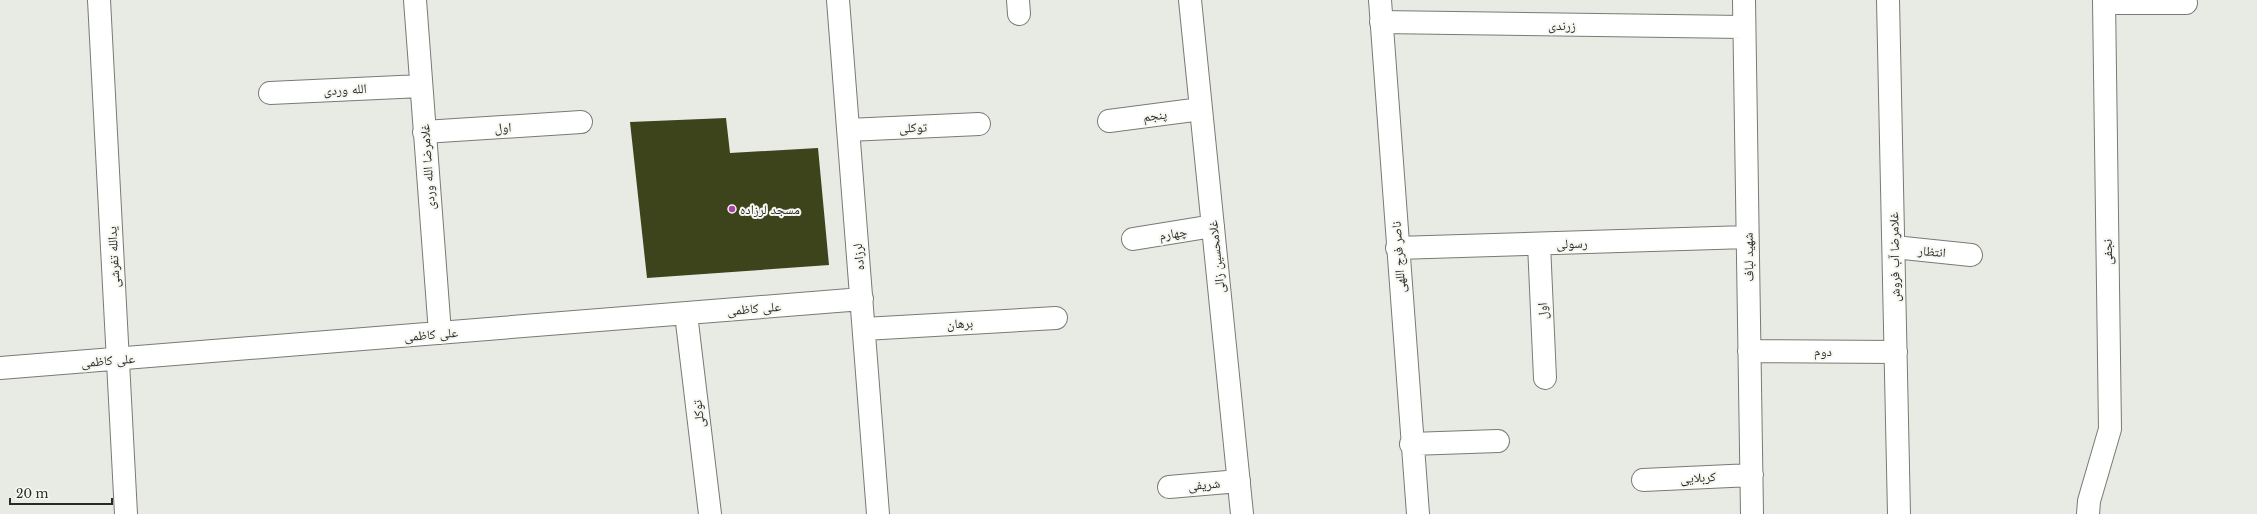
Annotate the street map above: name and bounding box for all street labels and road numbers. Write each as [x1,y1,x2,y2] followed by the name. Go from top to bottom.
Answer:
[1548,17,1576,34] street label: زرندی
[323,80,367,99] street label: الله وردی
[1142,106,1168,125] street label: پنجم
[494,119,512,136] street label: اول
[899,119,928,136] street label: توکلی
[416,123,439,210] street label: غلامرضا الله وردی
[1885,212,1904,302] street label: غلامرضا آب فروش
[1204,219,1229,294] street label: غلامحسین زالی
[1388,221,1410,293] street label: ناصر فرج اللهی
[1158,223,1188,244] street label: چهارم
[103,226,124,288] street label: یدالله تفرشی
[1740,232,1757,282] street label: شهید لباف
[1556,234,1588,253] street label: رسولی
[2099,239,2116,265] street label: نجفی
[1916,242,1947,261] street label: انتظار
[849,243,868,271] street label: لرزاده
[726,298,782,319] street label: علی کاظمی
[1534,302,1551,320] street label: اول
[946,314,974,333] street label: برهان
[403,324,459,345] street label: علی کاظمی
[1814,343,1832,360] street label: دوم
[80,350,136,371] street label: علی کاظمی
[688,399,709,429] street label: توکلی
[1680,468,1717,487] street label: کربلایی
[1187,475,1221,494] street label: شریفی

